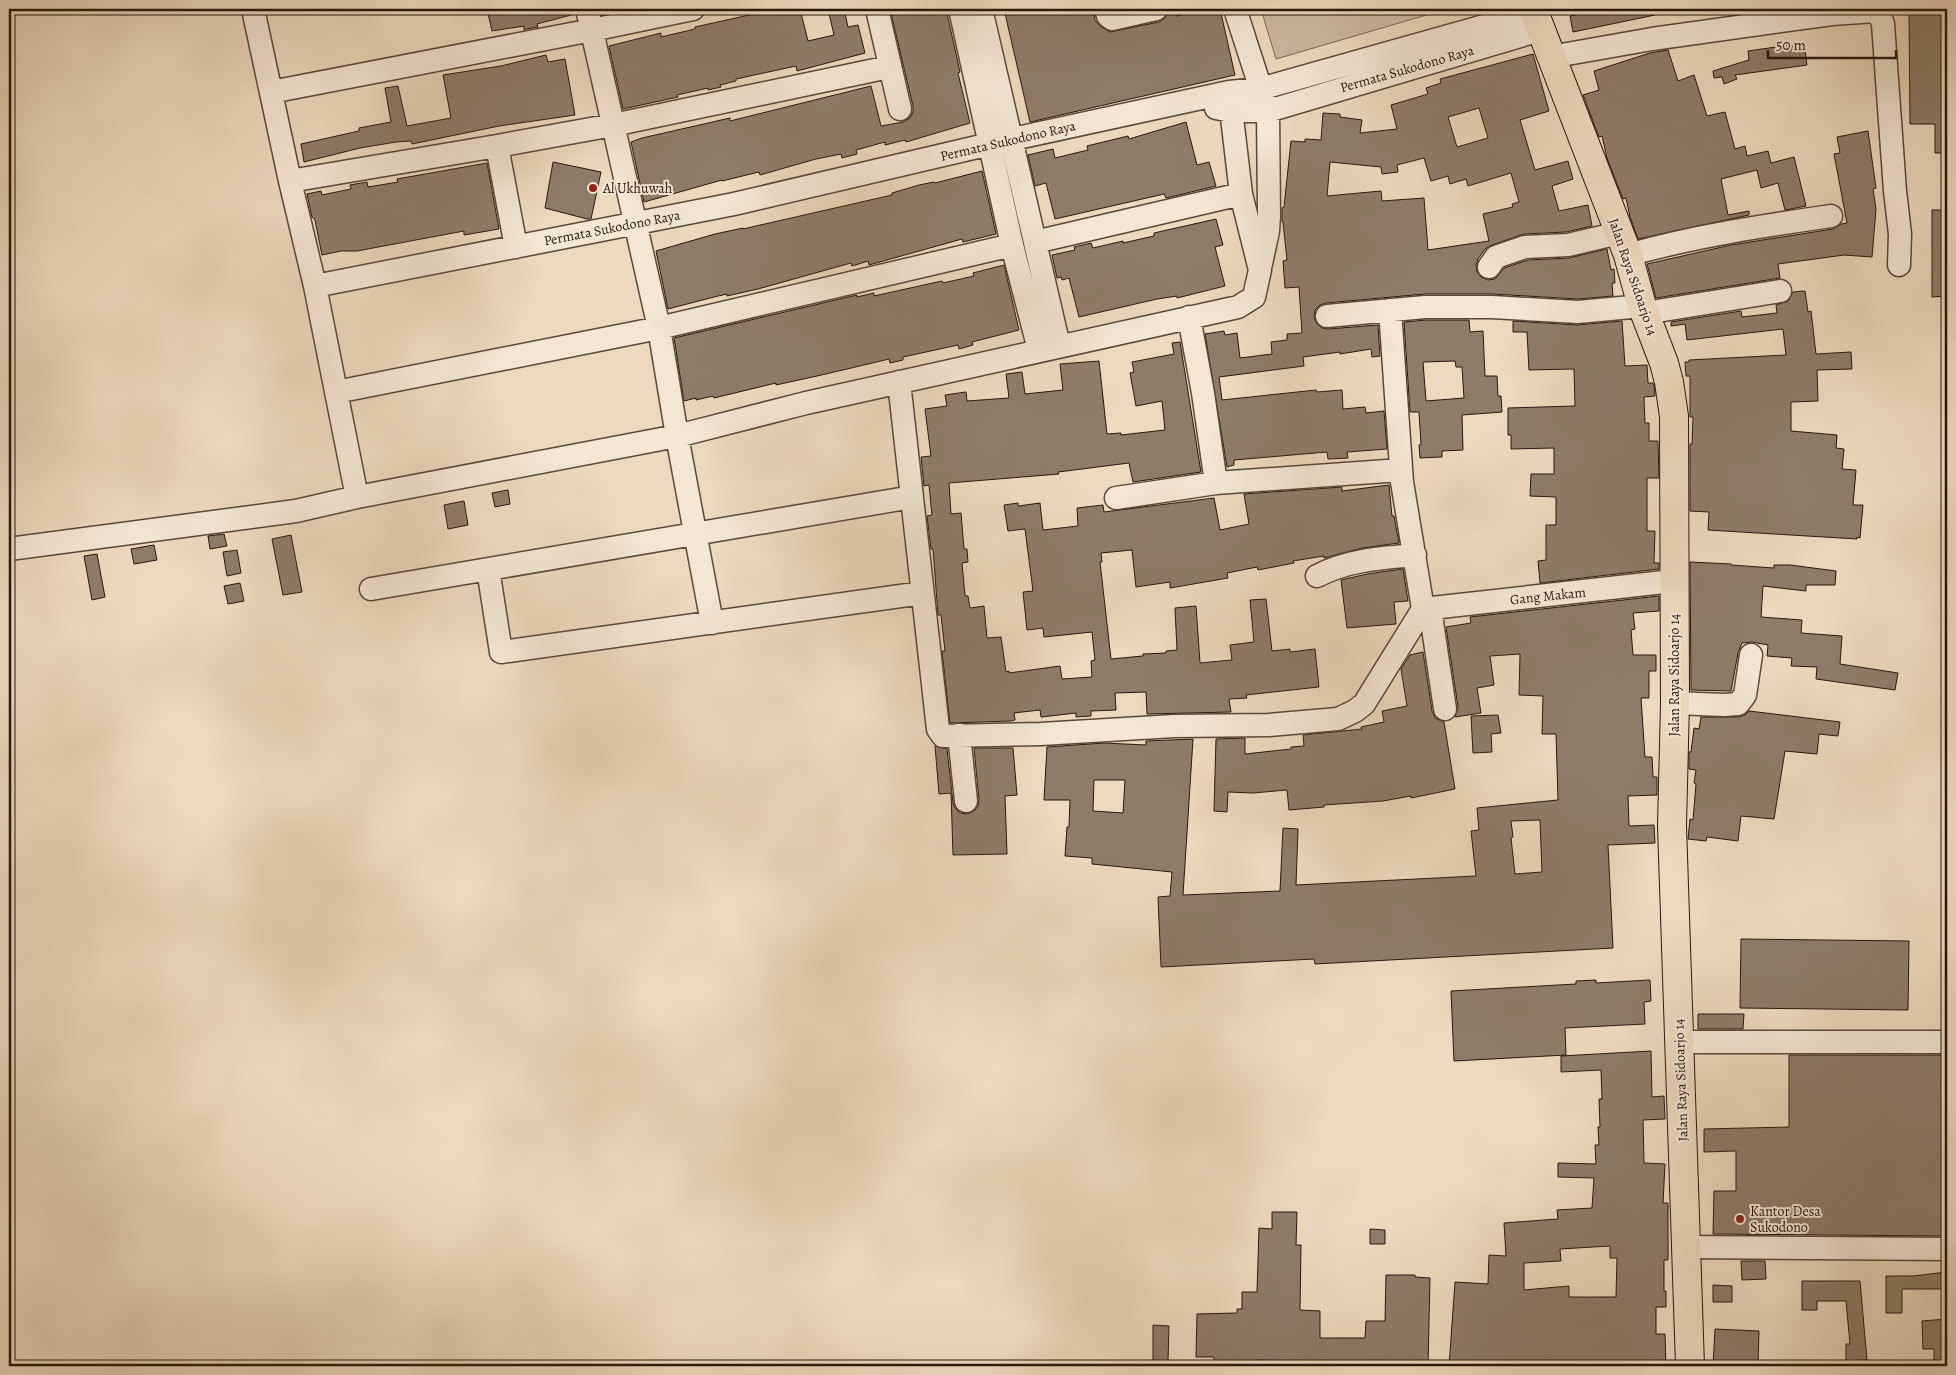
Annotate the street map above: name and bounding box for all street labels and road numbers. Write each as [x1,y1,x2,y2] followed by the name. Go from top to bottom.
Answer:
[1338,41,1477,97] street label: Permata Sukodono Raya
[938,116,1078,166] street label: Permata Sukodono Raya
[542,205,682,251] street label: Permata Sukodono Raya
[1604,216,1662,338] street label: Jalan Raya Sidoarjo 14
[1509,583,1587,609] street label: Gang Makam
[1665,614,1684,736] street label: Jalan Raya Sidoarjo 14
[1669,1018,1693,1142] street label: Jalan Raya Sidoarjo 14

